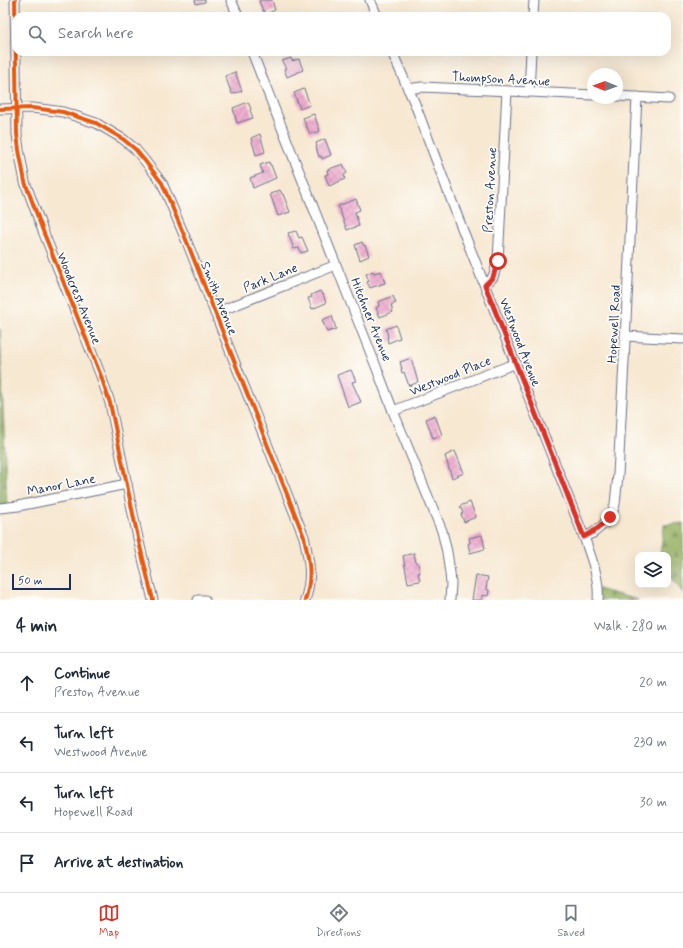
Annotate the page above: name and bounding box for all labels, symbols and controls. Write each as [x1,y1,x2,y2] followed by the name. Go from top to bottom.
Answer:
[12,12,671,56] search box
[26,23,48,45] icon: search
[58,24,134,44] text: Search here
[451,68,551,91] street label: Thompson Avenue
[587,68,623,104] north arrow
[480,147,501,233] street label: Preston Avenue
[52,250,105,347] street label: Woodcrest Avenue
[489,252,507,270] route start
[196,259,241,338] street label: Smith Avenue
[241,260,300,297] street label: Park Lane
[346,275,395,364] street label: Hitchner Avenue
[604,284,625,364] street label: Hopewell Road
[495,296,544,389] street label: Westwood Avenue
[407,352,494,400] street label: Westwood Place
[26,471,97,500] street label: Manor Lane
[601,508,619,526] route end
[635,552,671,588] map controls
[635,552,671,588] button: layers
[12,572,71,591] scale bar
[18,574,43,588] text: 50 m
[16,615,57,637] text: 4 min
[594,618,667,635] text: Walk · 280 m
[54,664,110,684] text: Continue
[16,672,38,694] icon: ahead
[639,674,667,691] text: 20 m
[54,684,140,701] text: Preston Avenue
[54,724,114,744] text: Turn left
[16,732,38,754] icon: left
[633,734,667,751] text: 230 m
[54,744,148,761] text: Westwood Avenue
[54,784,114,804] text: Turn left
[16,792,38,814] icon: left
[640,794,667,811] text: 30 m
[54,804,133,821] text: Hopewell Road
[16,852,38,874] icon: arrive
[54,853,183,873] text: Arrive at destination
[98,902,120,940] tab: Map
[316,902,361,940] tab: Directions
[557,902,585,940] tab: Saved

